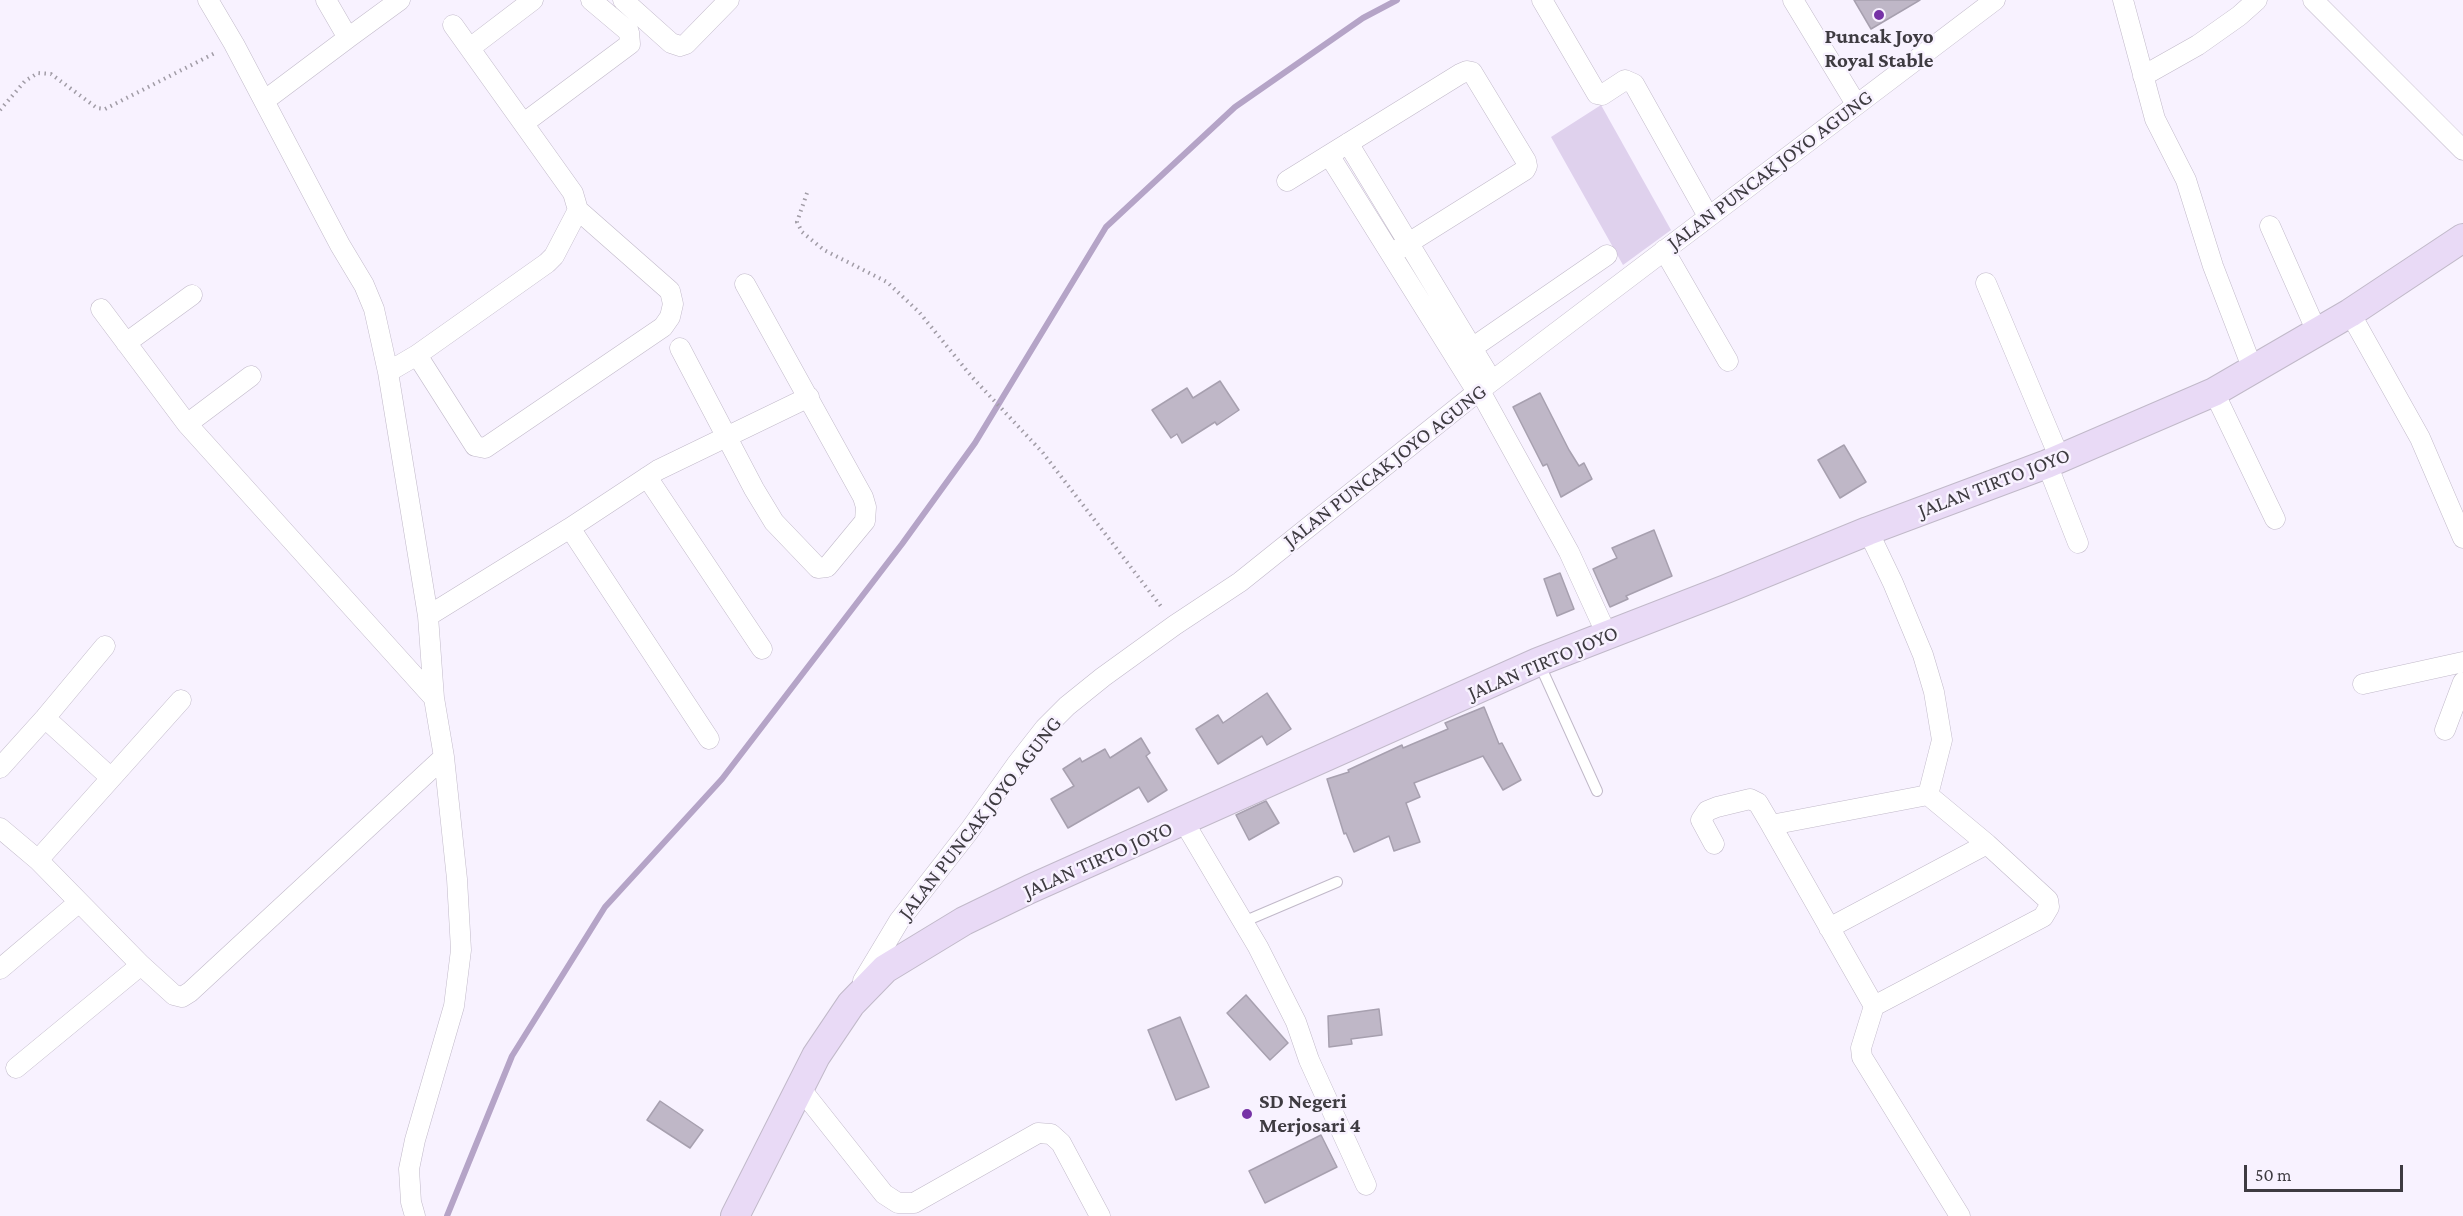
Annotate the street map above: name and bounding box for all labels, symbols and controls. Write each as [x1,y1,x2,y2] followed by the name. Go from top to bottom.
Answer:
[1872,8,1886,22] marker: Puncak Joyo Royal Stable
[1824,24,1934,74] place label: Puncak Joyo Royal Stable
[1662,85,1878,255] street label: JALAN PUNCAK JOYO AGUNG
[1279,379,1491,553] street label: JALAN PUNCAK JOYO AGUNG
[1914,442,2074,524] street label: JALAN TIRTO JOYO
[1464,620,1622,706] street label: JALAN TIRTO JOYO
[893,712,1067,924] street label: JALAN PUNCAK JOYO AGUNG
[1019,816,1177,904] street label: JALAN TIRTO JOYO
[1259,1089,1361,1139] place label: SD Negeri Merjosari 4
[1240,1107,1254,1121] marker: SD Negeri Merjosari 4
[2247,1153,2406,1191] scale bar
[2255,1165,2292,1185] text: 50 m

